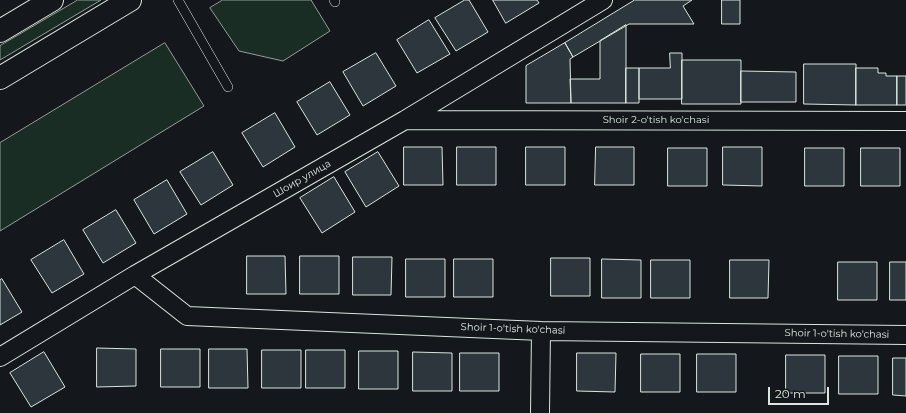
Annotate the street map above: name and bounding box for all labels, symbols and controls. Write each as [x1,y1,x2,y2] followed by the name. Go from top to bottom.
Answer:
[603,114,709,126] street label: Shoir 2-o'tish ko'chasi
[271,158,333,200] street label: Шоир улица
[460,321,566,337] street label: Shoir 1-o'tish ko'chasi
[785,327,889,341] street label: Shoir 1-o'tish ko'chasi
[770,379,831,405] scale bar
[775,386,806,401] text: 20 m

